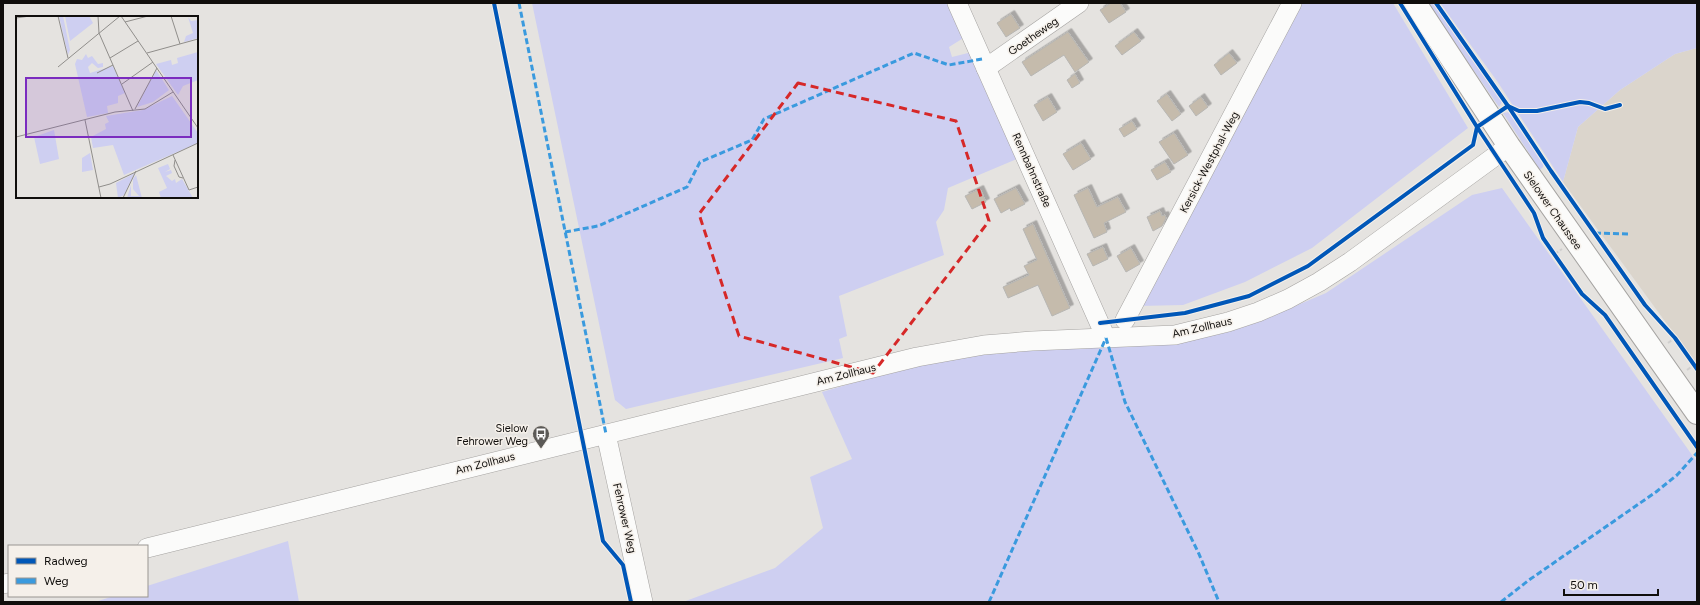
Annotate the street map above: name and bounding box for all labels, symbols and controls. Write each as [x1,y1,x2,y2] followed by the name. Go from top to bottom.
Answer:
[1006,14,1061,58] street label: Goetheweg
[16,16,198,198] inset map
[1177,109,1242,215] street label: Kersick-Westphal-Weg
[1009,131,1054,210] street label: Rennbahnstraße
[1521,168,1585,252] street label: Sielower Chaussee
[1171,314,1233,341] street label: Am Zollhaus
[815,361,877,388] street label: Am Zollhaus
[456,422,528,448] place label: Sielow Fehrower Weg
[531,424,551,449] bus stop icon: Sielow Fehrower Weg
[454,450,516,477] street label: Am Zollhaus
[610,482,639,554] street label: Fehrower Weg
[8,545,148,597] legend
[44,554,88,568] text: Radweg
[1564,571,1658,597] scale bar
[44,574,69,588] text: Weg
[1570,578,1598,592] text: 50 m

